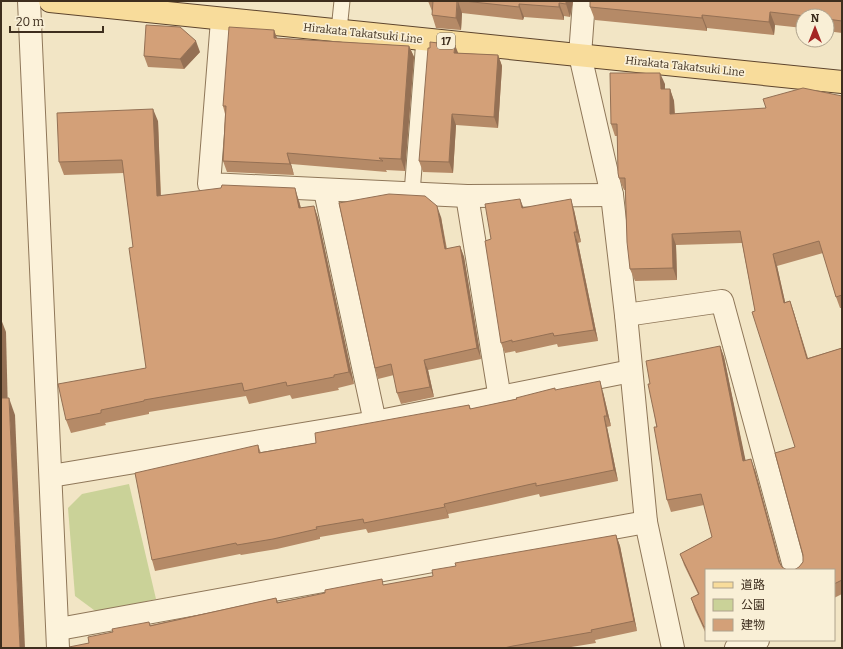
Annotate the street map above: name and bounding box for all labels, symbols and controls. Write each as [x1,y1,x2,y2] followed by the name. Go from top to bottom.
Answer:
[10,8,103,34] scale bar
[795,8,835,48] north arrow
[811,12,820,25] text: N
[16,15,45,29] text: 20 m
[303,21,423,46] street label: Hirakata Takatsuki Line
[437,33,455,49] road number: 17
[625,54,745,79] street label: Hirakata Takatsuki Line
[705,569,835,641] legend
[741,578,765,592] text: 道路
[741,598,765,612] text: 公園
[741,618,765,632] text: 建物

